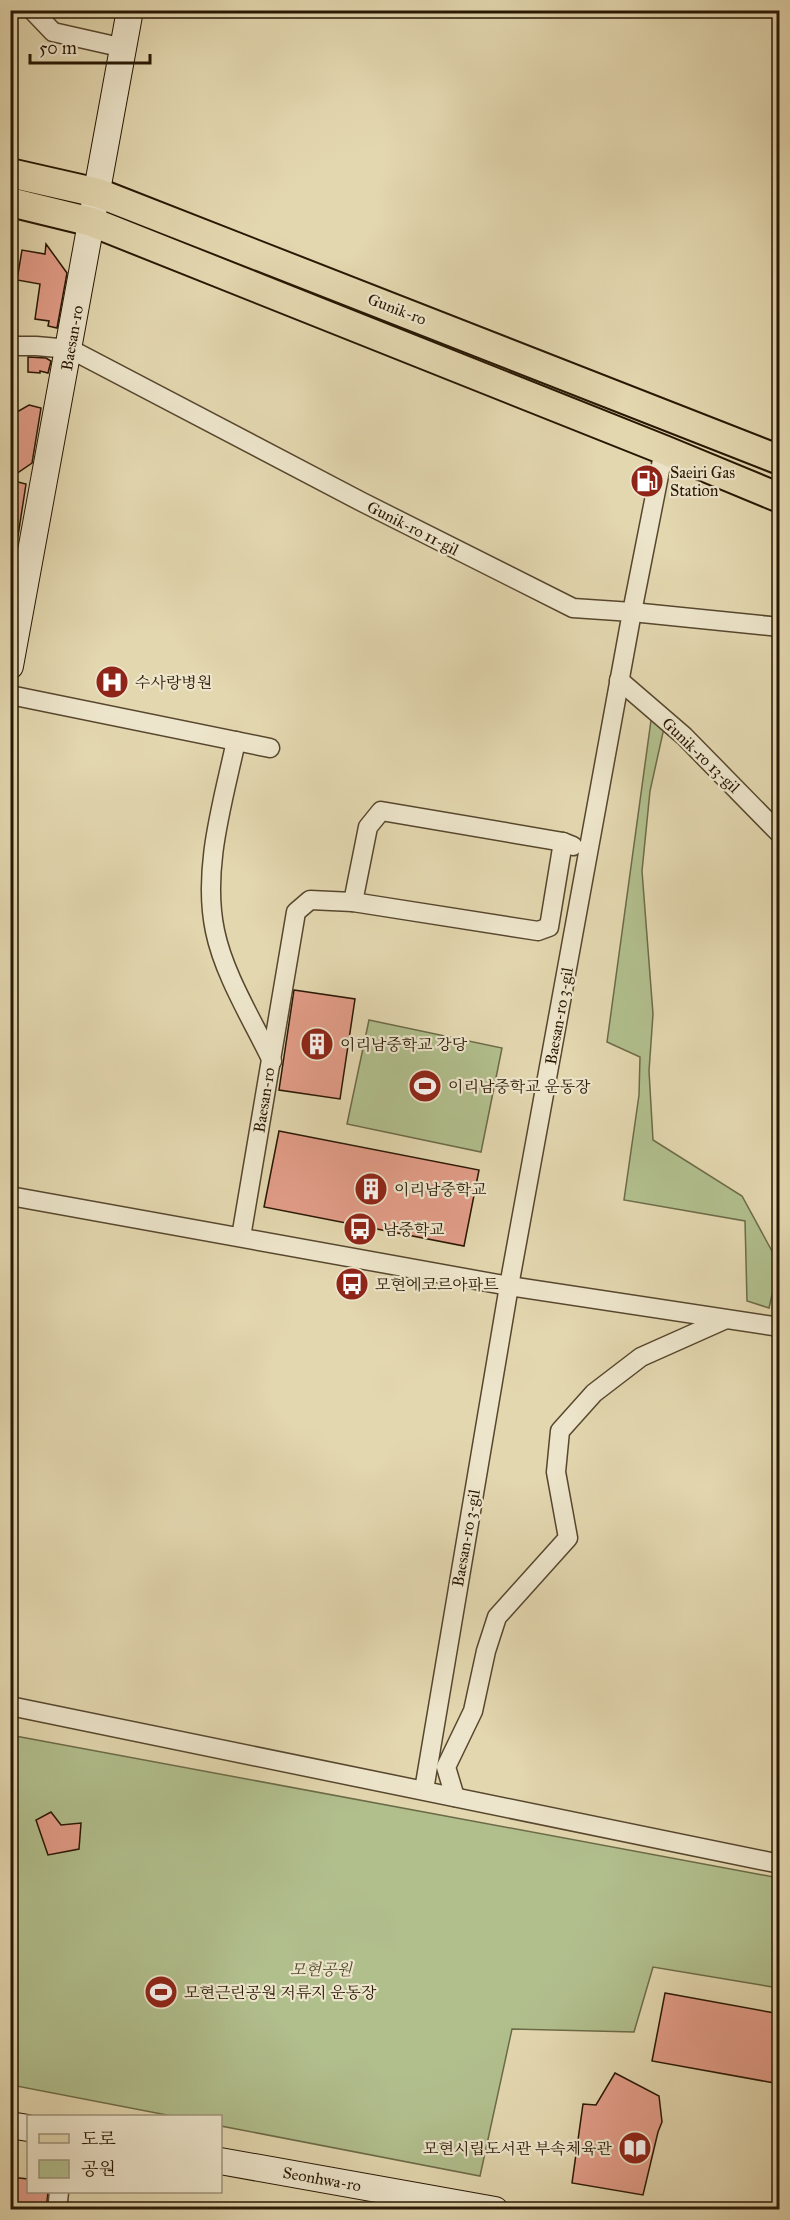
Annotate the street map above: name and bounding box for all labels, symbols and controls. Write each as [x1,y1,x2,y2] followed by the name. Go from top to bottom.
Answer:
[30,27,150,65] scale bar
[39,37,77,59] text: 50 m
[365,289,429,329] street label: Gunik-ro
[57,304,87,372] street label: Baesan-ro
[629,463,665,499] fuel station icon: Saeiri Gas Station
[670,463,735,500] place label: Saeiri Gas Station
[364,497,463,560] street label: Gunik-ro 11-gil
[94,664,130,700] hospital icon: 수사랑병원
[135,673,212,692] place label: 수사랑병원
[658,713,744,798] street label: Gunik-ro 13-gil
[541,965,578,1066] street label: Baesan-ro 3-gil
[299,1026,335,1062] building icon: 이리남중학교 강당
[340,1035,468,1054] place label: 이리남중학교 강당
[249,1066,279,1134] street label: Baesan-ro
[407,1068,443,1104] sports icon: 이리남중학교 운동장
[448,1077,591,1096] place label: 이리남중학교 운동장
[353,1171,389,1207] building icon: 이리남중학교
[394,1180,487,1199] place label: 이리남중학교
[342,1211,378,1247] bus stop icon: 남중학교
[383,1220,445,1239] place label: 남중학교
[334,1266,370,1302] bus stop icon: 모현에코르아파트
[375,1275,499,1294] place label: 모현에코르아파트
[448,1487,485,1588] street label: Baesan-ro 3-gil
[290,1960,353,1979] park label: 모현공원
[143,1974,179,2010] sports icon: 모현근린공원 저류지 운동장
[184,1983,377,2002] place label: 모현근린공원 저류지 운동장
[27,2115,222,2193] legend
[81,2128,116,2150] text: 도로
[617,2130,653,2166] library icon: 모현시립도서관 부속체육관
[423,2139,613,2158] place label: 모현시립도서관 부속체육관
[81,2158,116,2180] text: 공원
[281,2163,363,2195] street label: Seonhwa-ro

